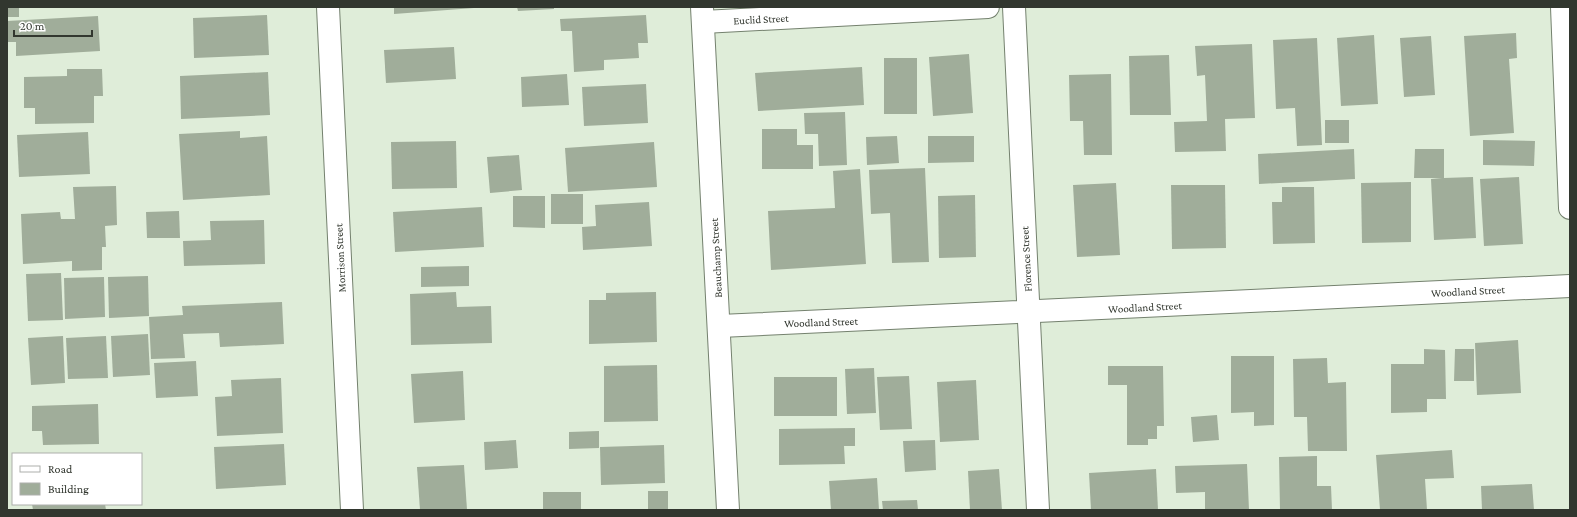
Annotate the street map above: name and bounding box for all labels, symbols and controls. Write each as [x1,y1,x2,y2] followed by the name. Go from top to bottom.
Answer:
[14,12,92,38] scale bar
[733,12,789,26] street label: Euclid Street
[20,19,45,33] text: 20 m
[708,217,725,298] street label: Beauchamp Street
[332,223,348,293] street label: Morrison Street
[1018,226,1034,292] street label: Florence Street
[1431,283,1506,299] street label: Woodland Street
[1108,299,1183,315] street label: Woodland Street
[784,315,858,329] street label: Woodland Street
[12,453,142,505] legend
[48,462,73,476] text: Road
[48,482,89,496] text: Building

